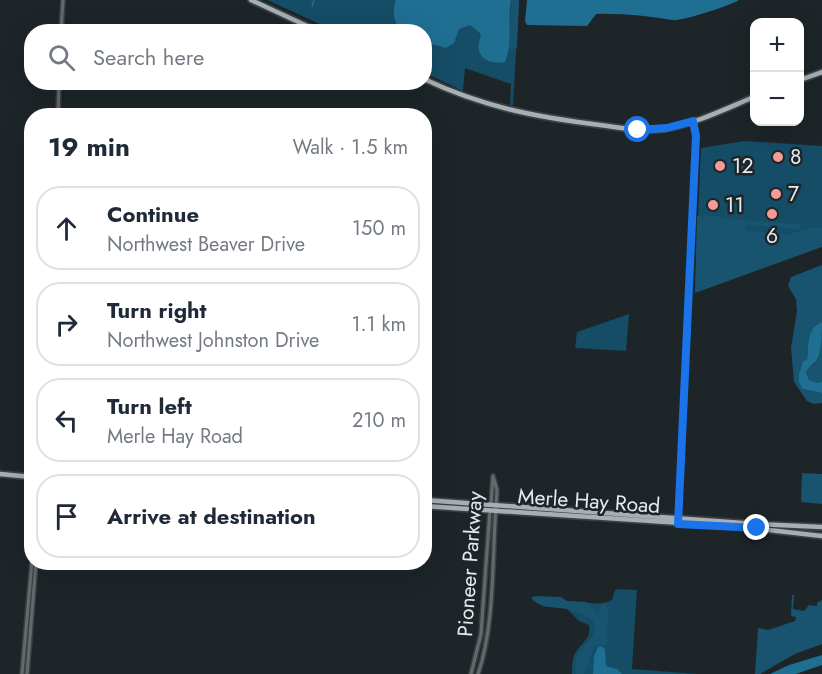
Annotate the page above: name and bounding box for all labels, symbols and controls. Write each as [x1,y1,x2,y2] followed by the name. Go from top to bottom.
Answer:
[750,18,804,126] map controls
[750,18,804,72] button: +
[24,24,432,90] search box
[45,41,78,74] icon: search
[93,41,204,73] text: Search here
[750,72,804,126] button: −
[624,116,650,142] route start
[48,128,130,166] text: 19 min
[293,133,408,162] text: Walk · 1.5 km
[790,142,801,172] place label: 8
[771,150,785,164] marker: 8
[732,151,753,181] place label: 12
[713,159,727,173] marker: 12
[788,179,799,209] place label: 7
[769,187,783,201] marker: 7
[725,190,744,220] place label: 11
[107,198,199,230] text: Continue
[706,198,720,212] marker: 11
[765,207,779,221] marker: 6
[50,212,83,245] icon: ahead
[352,214,406,243] text: 150 m
[766,221,778,251] place label: 6
[107,230,305,259] text: Northwest Beaver Drive
[107,294,207,326] text: Turn right
[50,308,83,341] icon: right
[352,310,406,339] text: 1.1 km
[107,326,319,355] text: Northwest Johnston Drive
[107,390,192,422] text: Turn left
[50,404,83,437] icon: left
[352,406,406,435] text: 210 m
[107,422,243,451] text: Merle Hay Road
[517,481,661,521] street label: Merle Hay Road
[450,489,490,638] street label: Pioneer Parkway
[50,500,83,533] icon: arrive
[107,500,316,532] text: Arrive at destination
[743,514,769,540] route end

